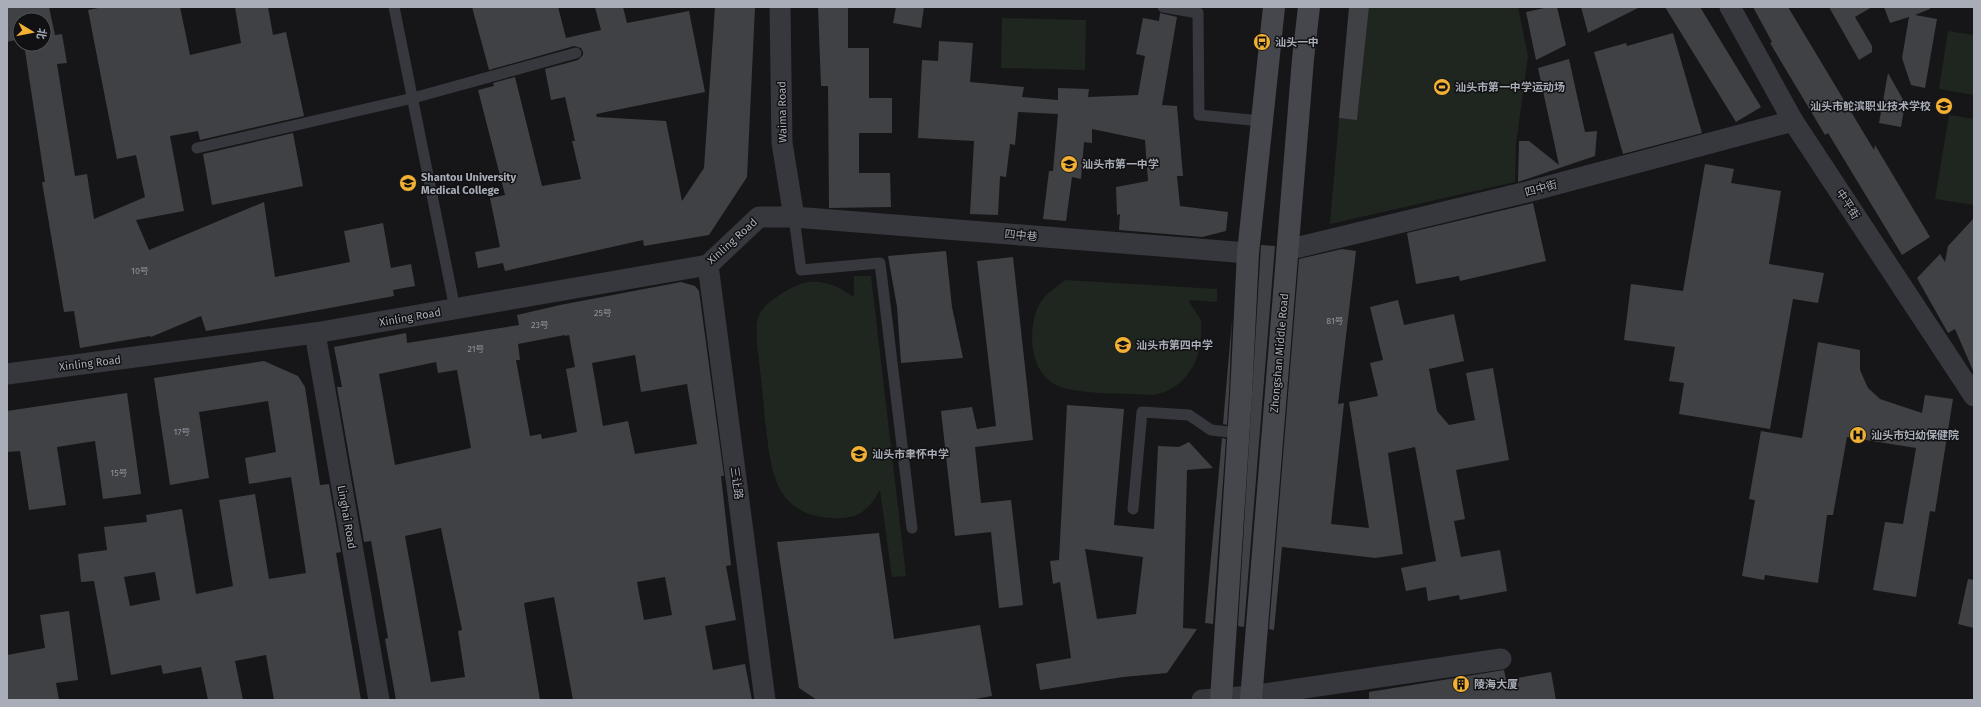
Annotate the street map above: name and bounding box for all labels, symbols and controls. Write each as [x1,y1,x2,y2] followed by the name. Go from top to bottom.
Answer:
[12,12,52,52] north arrow
[34,27,49,40] text: 北
[1252,32,1272,52] bus stop icon: 汕头一中
[1275,36,1319,49] place label: 汕头一中
[1432,77,1452,97] sports icon: 汕头市第一中学运动场
[775,81,790,143] street label: Waima Road
[1455,81,1565,94] place label: 汕头市第一中学运动场
[1934,96,1954,116] school or university icon: 汕头市鮀滨职业技术学校
[1810,100,1931,113] place label: 汕头市鮀滨职业技术学校
[1059,154,1079,174] school or university icon: 汕头市第一中学
[1082,158,1159,171] place label: 汕头市第一中学
[421,171,517,197] place label: Shantou University Medical College
[398,173,418,193] school or university icon: Shantou University Medical College
[1524,178,1559,199] street label: 四中街
[1833,187,1862,222] street label: 中平街
[705,216,760,267] street label: Xinling Road
[1004,228,1038,243] street label: 四中巷
[131,266,149,276] house number: 10号
[1268,293,1291,413] street label: Zhongshan Middle Road
[378,306,442,329] street label: Xinling Road
[594,308,612,318] house number: 25号
[1326,316,1344,326] house number: 81号
[531,320,549,330] house number: 23号
[1113,335,1133,355] school or university icon: 汕头市第四中学
[1136,339,1213,352] place label: 汕头市第四中学
[467,344,485,354] house number: 21号
[58,353,122,374] street label: Xinling Road
[1848,425,1868,445] hospital icon: 汕头市妇幼保健院
[174,427,190,437] house number: 17号
[1871,429,1959,442] place label: 汕头市妇幼保健院
[849,444,869,464] school or university icon: 汕头市聿怀中学
[872,448,949,461] place label: 汕头市聿怀中学
[728,466,745,500] street label: 三让路
[110,468,128,478] house number: 15号
[335,484,359,550] street label: Linghai Road
[1451,674,1471,694] building icon: 陵海大厦
[1474,678,1518,691] place label: 陵海大厦

